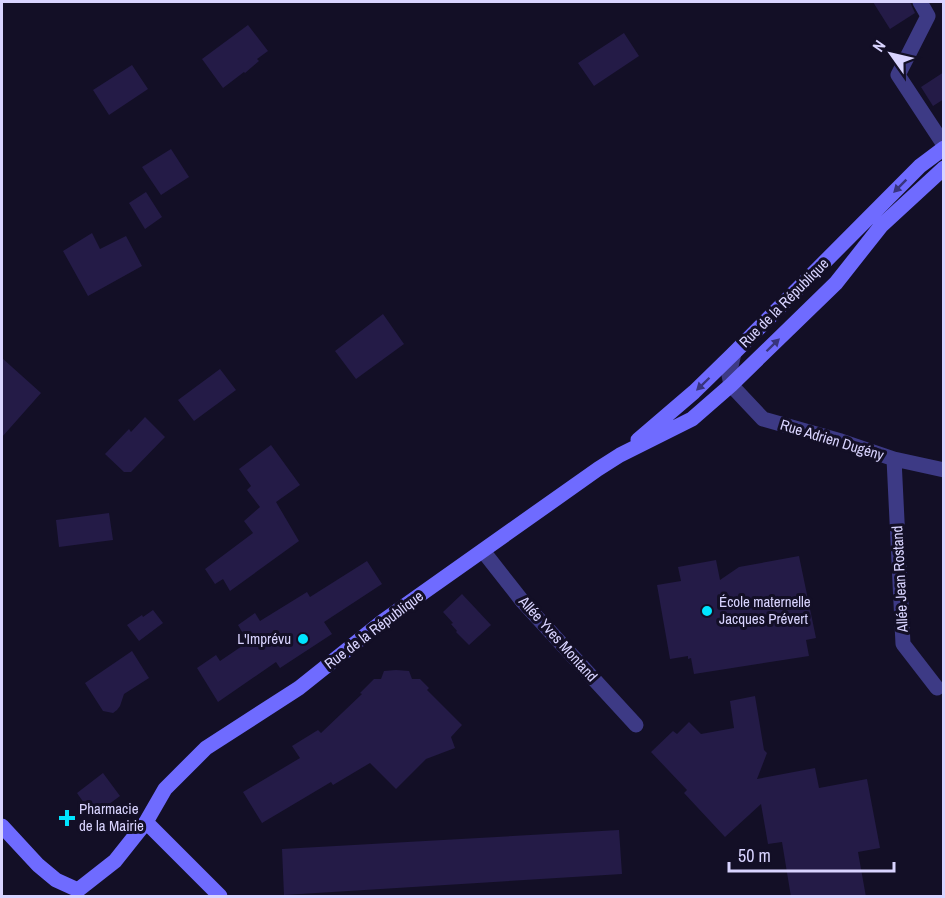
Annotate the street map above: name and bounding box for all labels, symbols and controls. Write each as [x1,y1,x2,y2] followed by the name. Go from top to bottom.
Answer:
[861,24,921,84] north arrow
[867,36,890,56] text: N
[893,179,907,193] one-way arrow
[734,253,833,352] street label: Rue de la République
[766,338,780,352] one-way arrow
[695,377,710,391] one-way arrow
[778,414,887,466] street label: Rue Adrien Dugény
[886,525,913,634] street label: Allée Jean Rostand
[320,585,428,674] street label: Rue de la République
[514,591,602,686] street label: Allée Yves Montand
[719,591,811,629] place label: École maternelle Jacques Prévert
[700,604,714,618] marker: École maternelle Jacques Prévert
[237,628,291,649] place label: L'Imprévu
[296,632,310,646] marker: L'Imprévu
[79,798,144,836] place label: Pharmacie de la Mairie
[60,811,74,825] marker: Pharmacie de la Mairie
[729,835,894,873] scale bar
[738,843,771,868] text: 50 m

